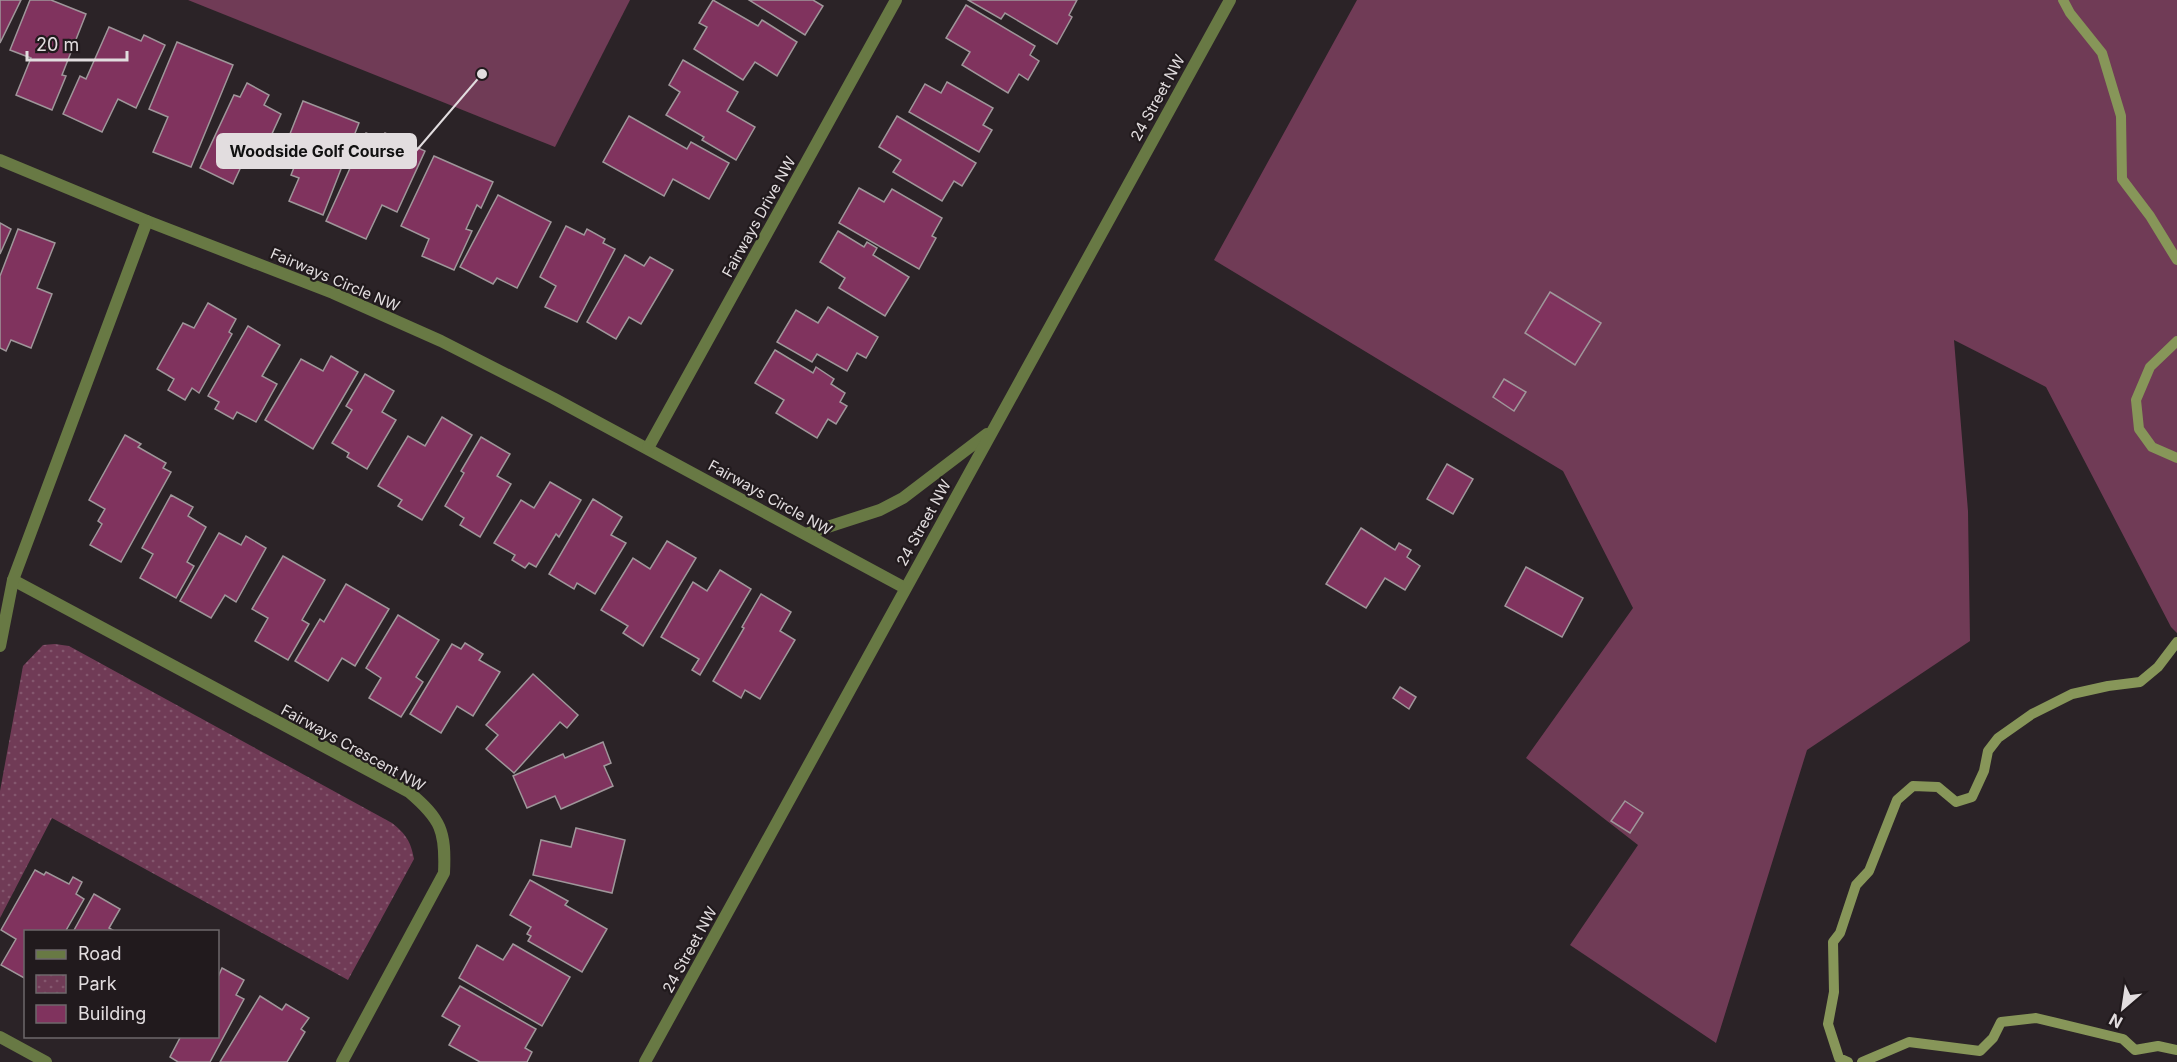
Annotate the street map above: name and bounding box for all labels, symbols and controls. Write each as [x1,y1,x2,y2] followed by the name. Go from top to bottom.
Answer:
[27,24,128,62] scale bar
[36,34,79,55] text: 20 m
[1126,51,1189,144] street label: 24 Street NW
[217,134,416,168] callout: Woodside Golf Course
[229,141,405,161] text: Woodside Golf Course
[718,153,800,280] street label: Fairways Drive NW
[268,244,403,315] street label: Fairways Circle NW
[705,456,836,540] street label: Fairways Circle NW
[892,476,955,569] street label: 24 Street NW
[278,700,429,795] street label: Fairways Crescent NW
[658,903,721,996] street label: 24 Street NW
[24,930,219,1038] legend
[78,943,121,964] text: Road
[78,973,117,994] text: Park
[2093,978,2153,1038] north arrow
[78,1003,146,1024] text: Building
[2106,1009,2126,1033] text: N

